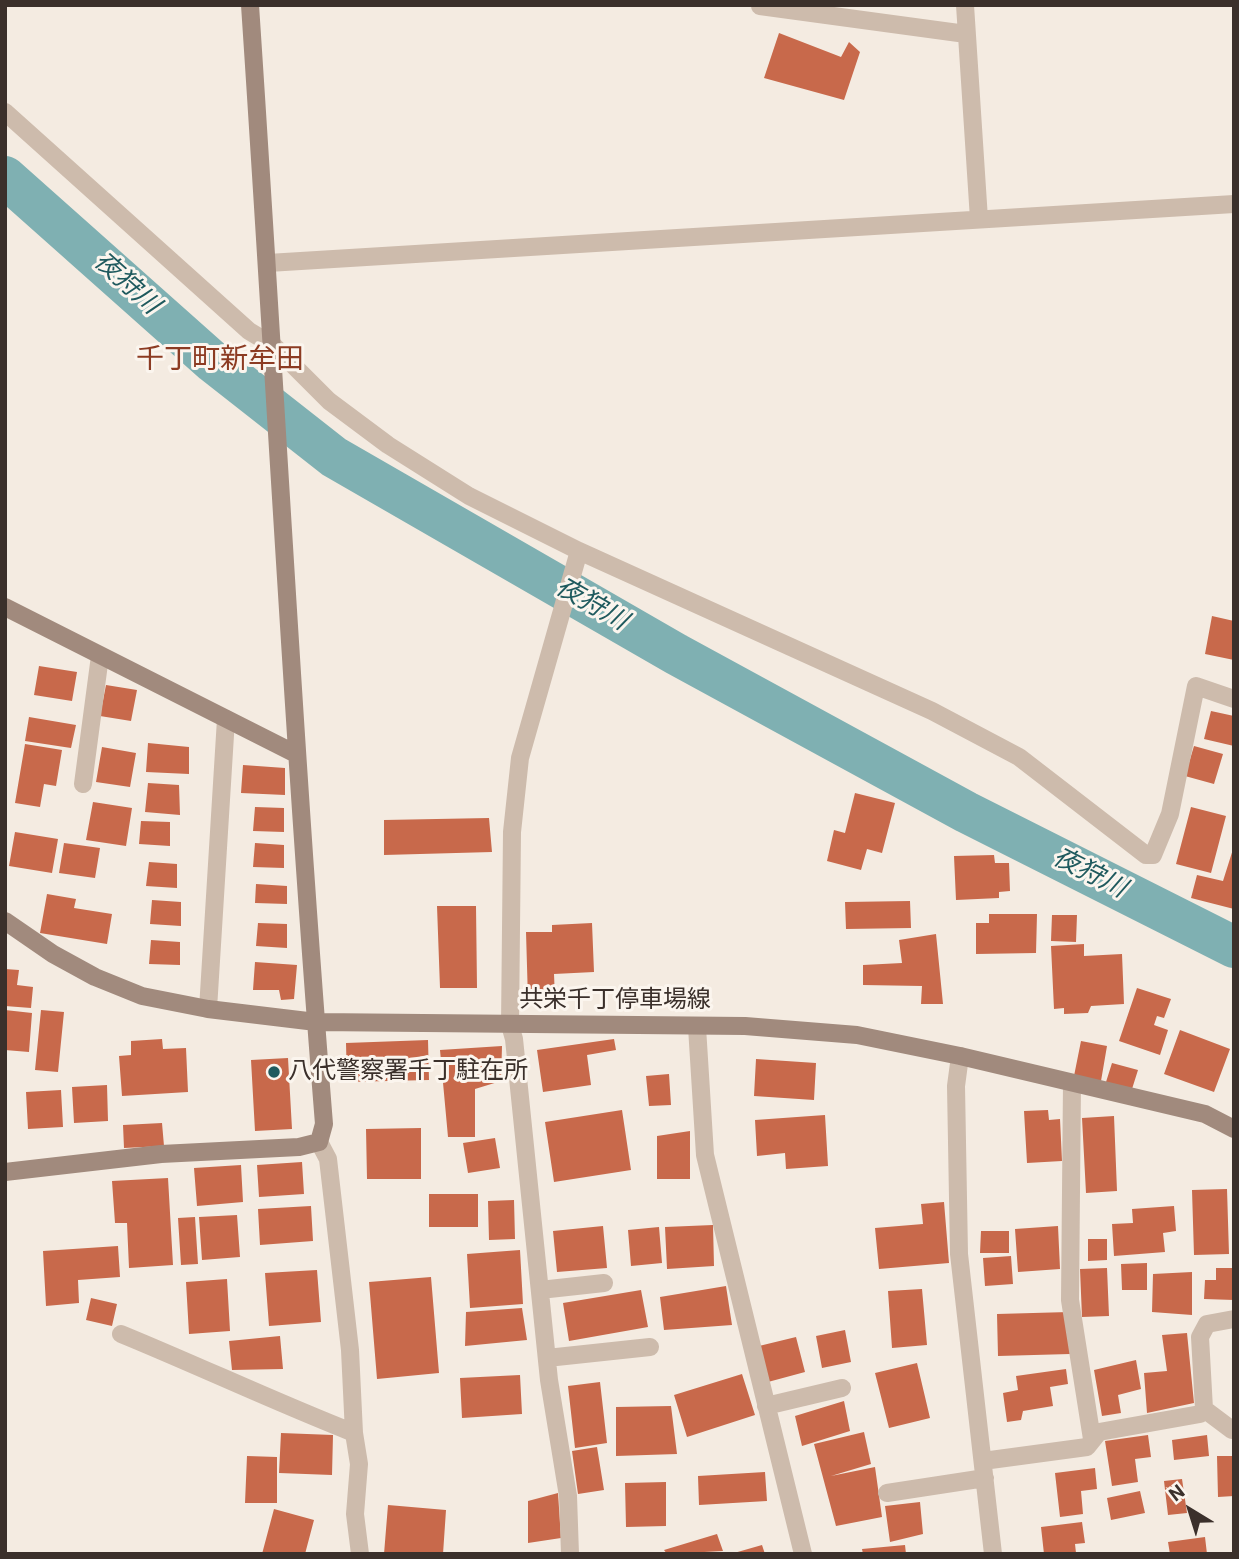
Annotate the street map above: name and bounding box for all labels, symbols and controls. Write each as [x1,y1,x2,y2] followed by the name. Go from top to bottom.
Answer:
[87,246,165,322] water label: 夜狩川
[136,344,304,378] district label: 千丁町新牟田
[549,572,633,638] water label: 夜狩川
[1047,842,1131,906] water label: 夜狩川
[519,987,711,1015] street label: 共栄千丁停車場線
[288,1058,528,1086] place label: 八代警察署千丁駐在所
[266,1064,282,1080] marker: 八代警察署千丁駐在所
[1155,1475,1225,1545] north arrow
[1164,1480,1189,1506] text: N

